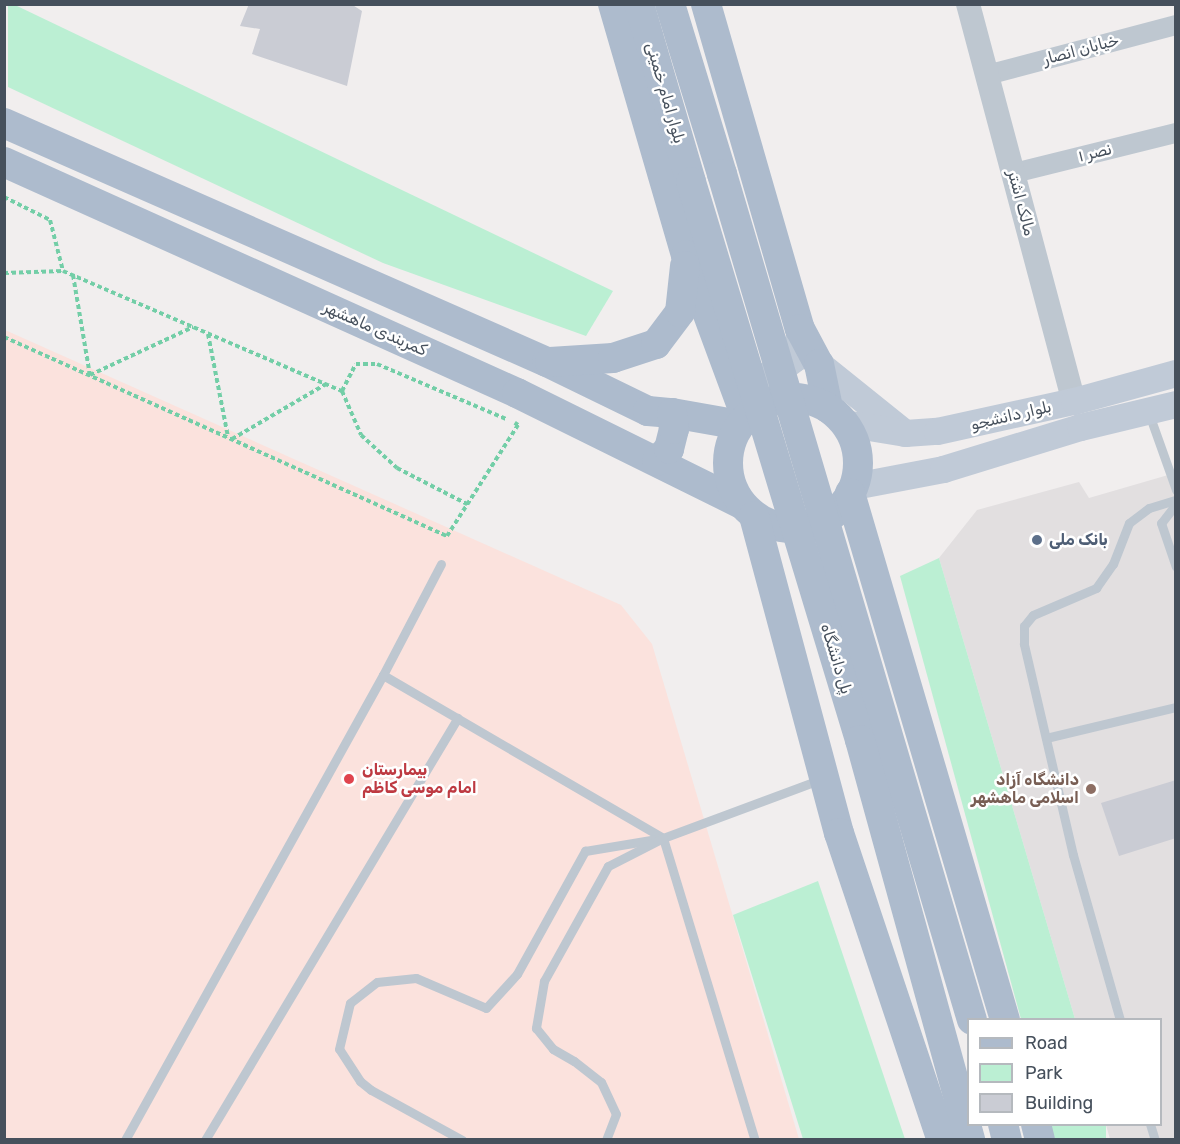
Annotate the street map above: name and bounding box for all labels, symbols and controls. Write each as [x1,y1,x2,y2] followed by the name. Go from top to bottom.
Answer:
[1041,31,1121,69] street label: خیابان انصار
[641,40,689,146] street label: بلوار امام خمینی
[1076,140,1114,166] street label: نصر ۱
[1003,168,1039,238] street label: مالک اشتر
[320,298,430,360] street label: کمربندی ماهشهر
[969,397,1053,435] street label: بلوار دانشجو
[1049,530,1108,550] place label: بانک ملی
[1030,533,1044,547] marker: بانک ملی
[816,621,856,697] street label: پل دانشگاه
[362,760,477,798] place label: بیمارستان امام موسی کاظم
[340,770,358,788] marker: بیمارستان امام موسی کاظم
[971,770,1079,808] place label: دانشگاه آزاد اسلامی ماهشهر
[1084,782,1098,796] marker: دانشگاه آزاد اسلامی ماهشهر
[967,1018,1162,1126] legend
[1025,1032,1068,1054] text: Road
[1025,1062,1062,1084] text: Park
[1025,1092,1093,1114] text: Building

